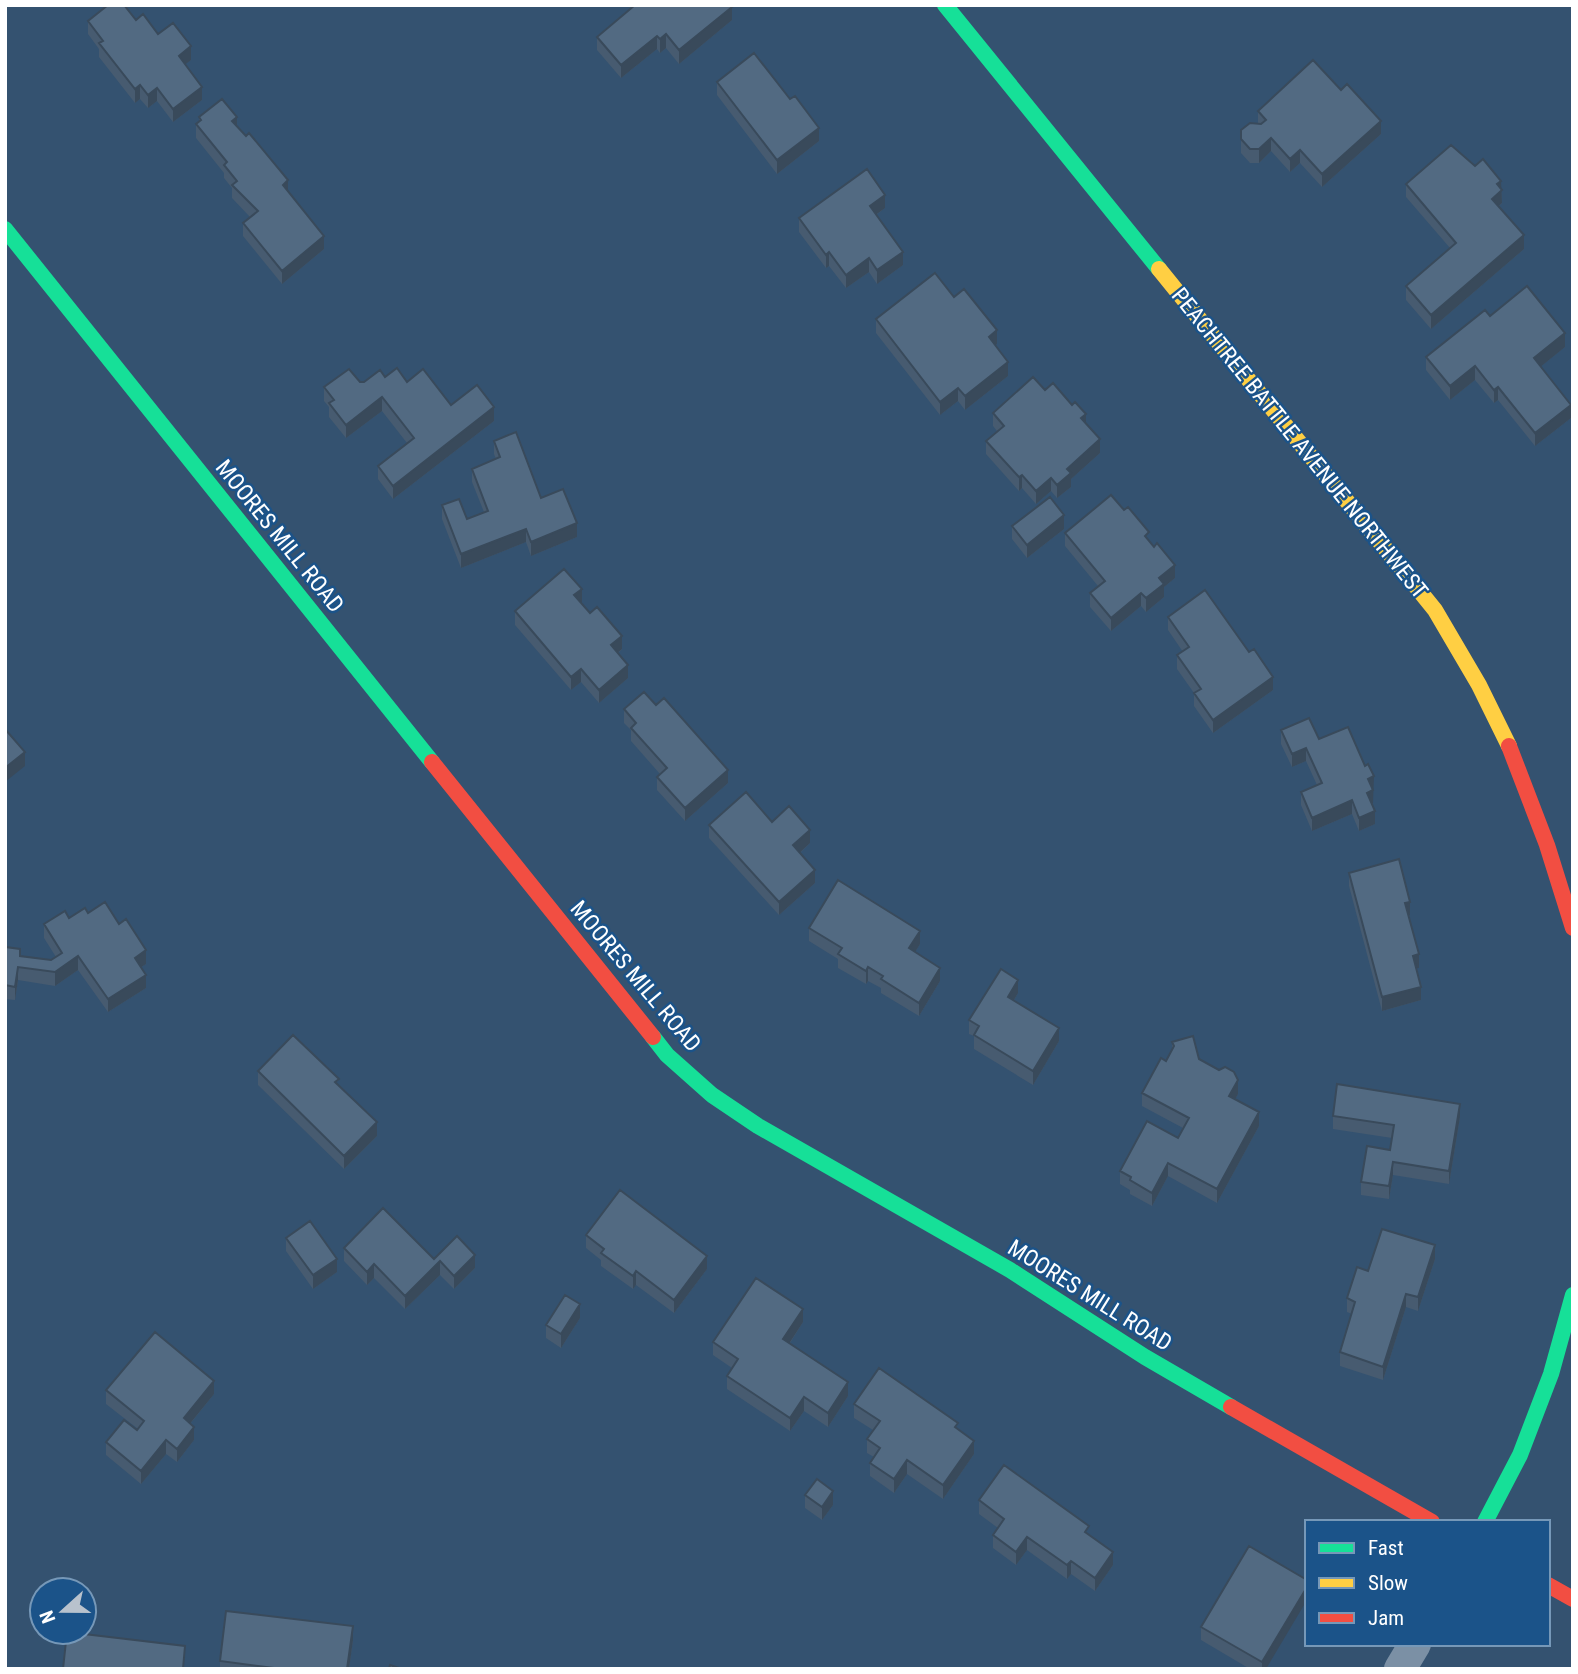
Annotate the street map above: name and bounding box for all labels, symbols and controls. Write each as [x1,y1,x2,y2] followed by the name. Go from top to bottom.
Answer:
[1166,283,1433,604] street label: PEACHTREE BATTLE AVENUE NORTHWEST
[210,455,349,618] street label: MOORES MILL ROAD
[565,896,706,1057] street label: MOORES MILL ROAD
[1003,1234,1177,1357] street label: MOORES MILL ROAD
[1305,1520,1550,1646] legend
[1368,1536,1404,1560] text: Fast
[1368,1571,1408,1595] text: Slow
[28,1576,98,1646] north arrow
[1368,1606,1404,1630] text: Jam
[35,1607,60,1626] text: N

